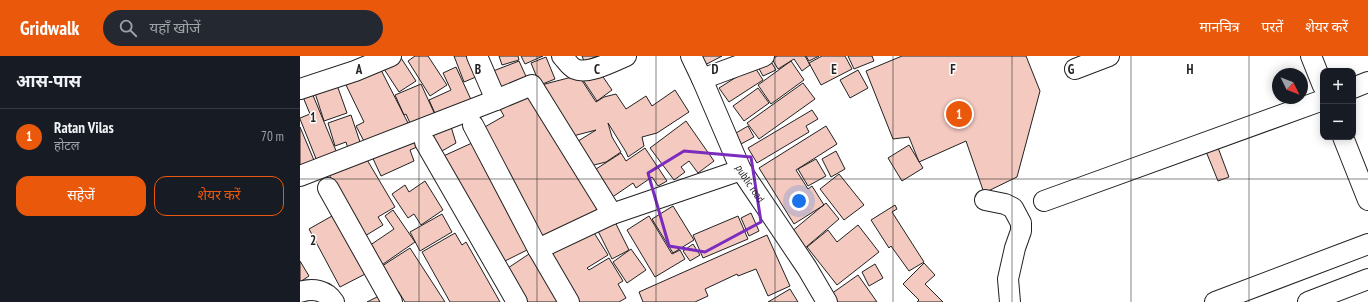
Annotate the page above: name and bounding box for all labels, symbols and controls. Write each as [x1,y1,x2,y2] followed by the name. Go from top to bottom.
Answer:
[103,10,383,46] search box
[20,16,79,40] text: Gridwalk
[117,17,139,39] icon: search
[149,18,200,37] text: यहाँ खोजें
[1200,18,1240,36] text: मानचित्र
[1262,18,1283,36] text: परतें
[1305,18,1348,36] text: शेयर करें
[355,61,363,78] text: A
[475,61,481,78] text: B
[594,61,600,78] text: C
[712,61,719,78] text: D
[831,61,837,78] text: E
[950,61,956,78] text: F
[1068,61,1075,78] text: G
[1187,61,1194,78] text: H
[1272,68,1308,104] north arrow
[1320,68,1356,140] map controls
[1320,68,1356,104] button: +
[16,70,81,92] text: आस-पास
[946,99,972,129] pin: 1
[1320,104,1356,140] button: −
[310,109,316,126] text: 1
[54,118,114,137] text: Ratan Vilas
[26,128,32,145] text: 1
[261,128,284,145] text: 70 m
[54,137,80,154] text: होटल
[733,163,768,205] street label: public road
[16,176,146,216] button: सहेजें
[154,176,284,216] button: शेयर करें
[789,191,809,211] your location
[310,232,316,249] text: 2

